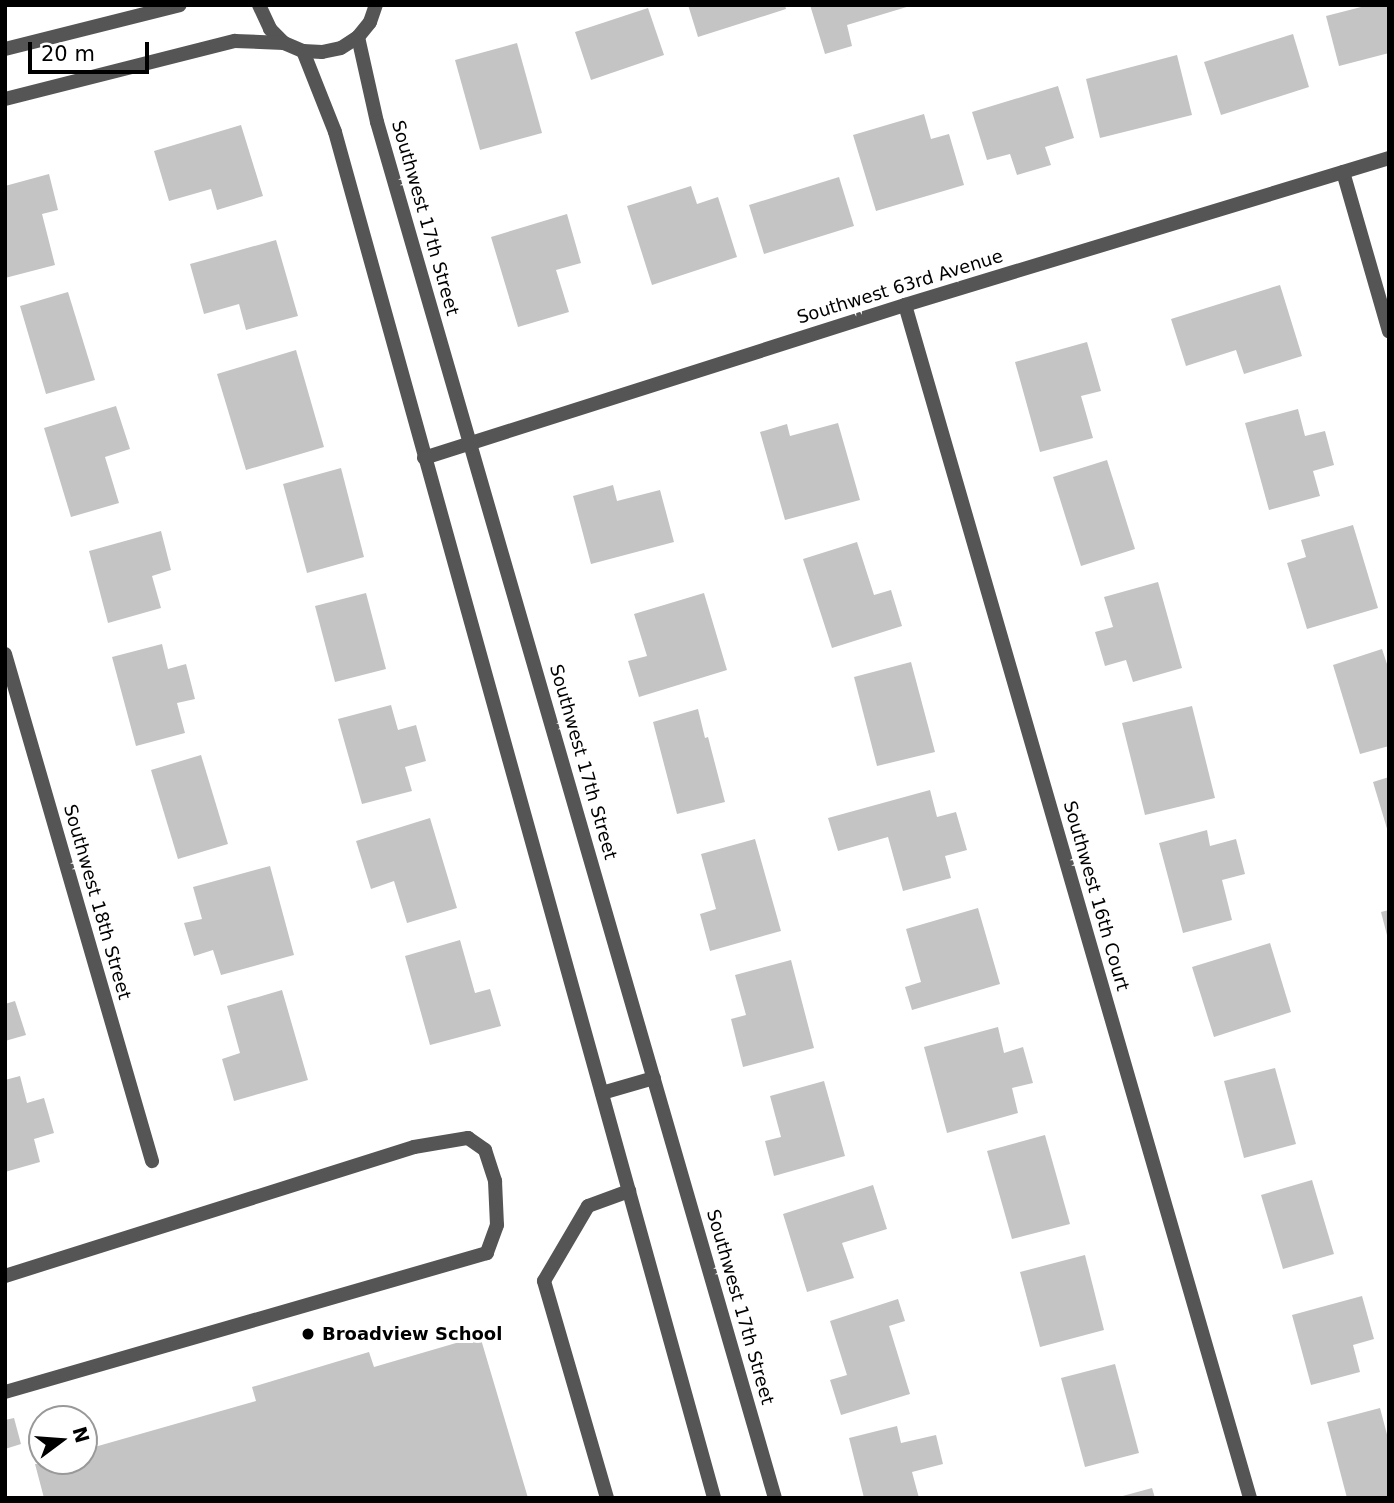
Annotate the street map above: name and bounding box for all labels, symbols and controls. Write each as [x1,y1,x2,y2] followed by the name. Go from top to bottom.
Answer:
[32,28,152,72] scale bar
[41,42,95,66] text: 20 m
[387,118,463,318] street label: Southwest 17th Street
[794,245,1006,329] street label: Southwest 63rd Avenue
[545,662,621,862] street label: Southwest 17th Street
[1058,798,1134,994] street label: Southwest 16th Court
[59,802,135,1002] street label: Southwest 18th Street
[702,1207,778,1407] street label: Southwest 17th Street
[322,1323,502,1345] place label: Broadview School
[300,1326,316,1342] marker: Broadview School
[28,1405,98,1475] north arrow
[68,1424,94,1445] text: N

